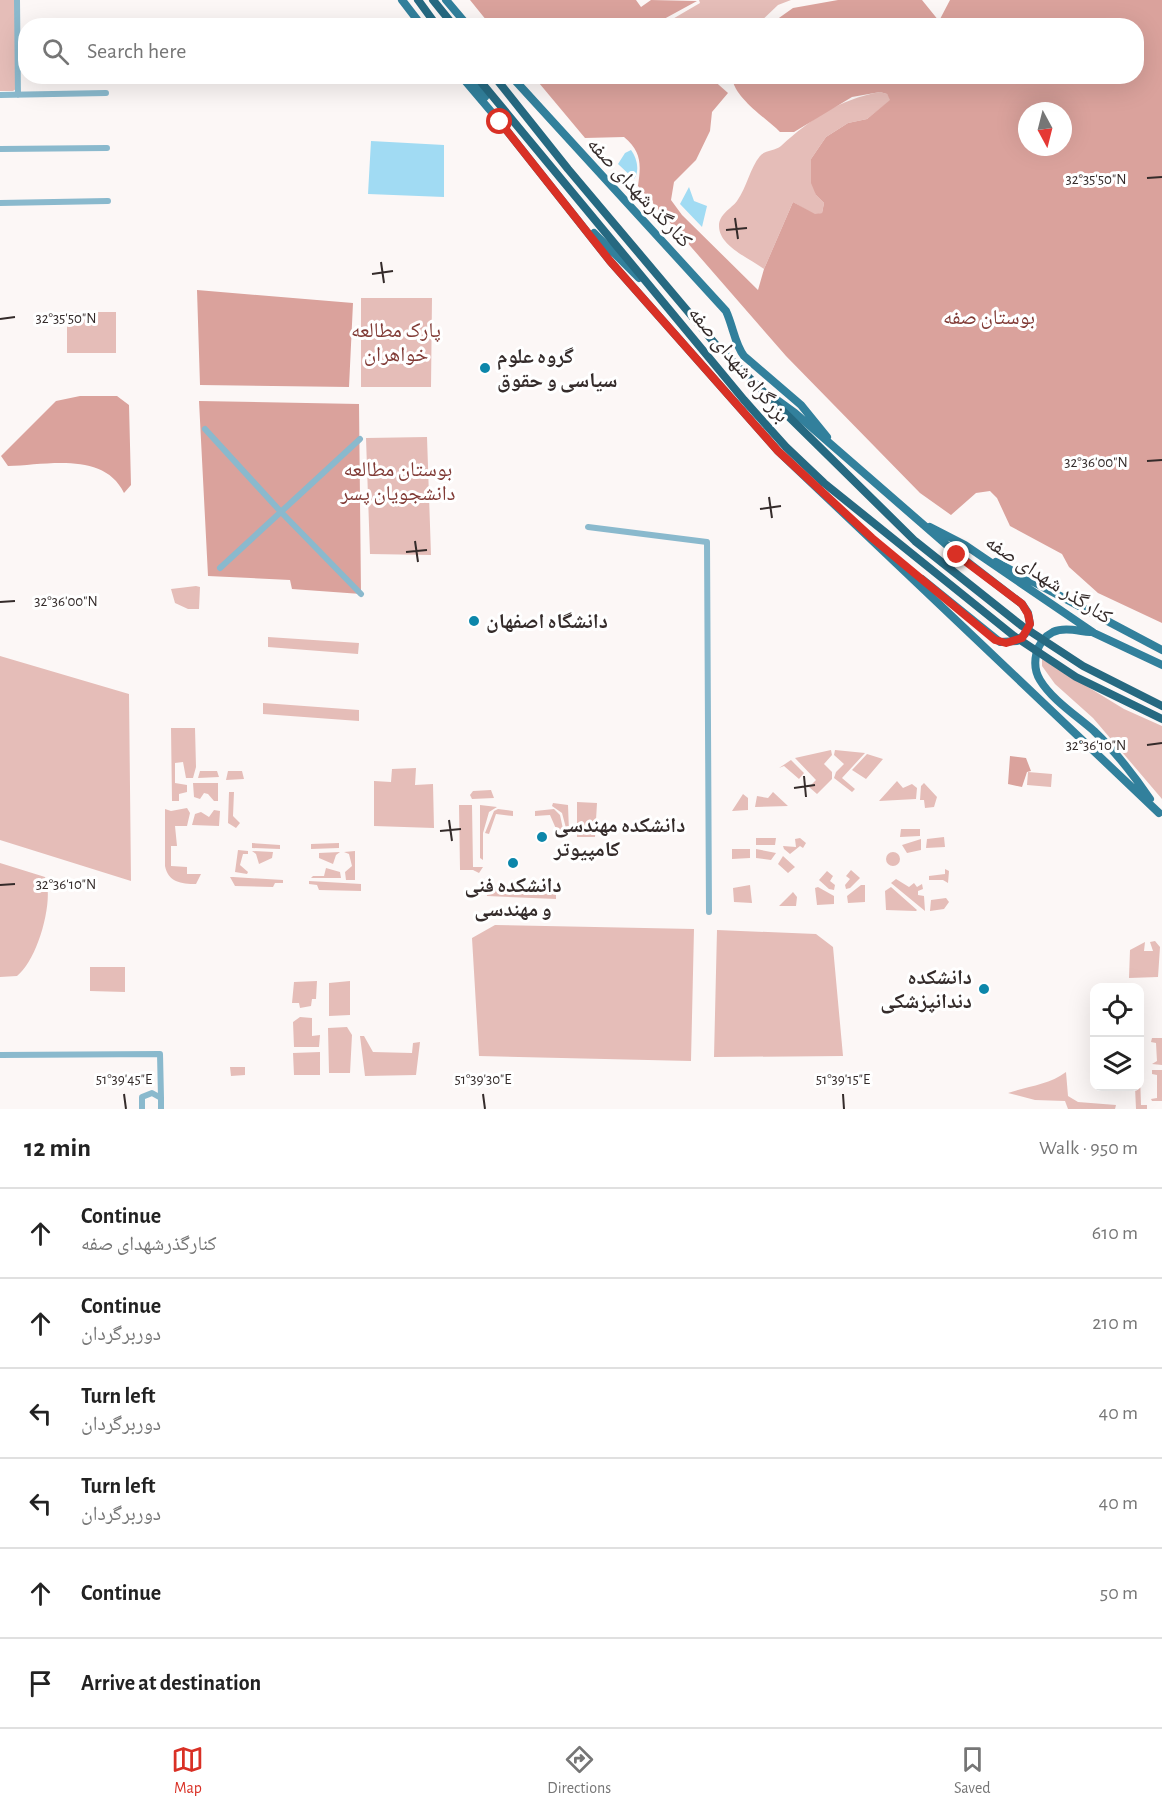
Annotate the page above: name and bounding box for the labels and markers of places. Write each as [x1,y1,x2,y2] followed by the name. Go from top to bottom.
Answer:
[497,346,618,393] place label: گروه علوم سیاسی و حقوق
[478,361,492,375] marker: گروه علوم سیاسی و حقوق
[486,611,608,633] place label: دانشگاه اصفهان
[467,614,481,628] marker: دانشگاه اصفهان
[553,815,685,861] place label: دانشکده مهندسی کامپیوتر
[535,830,549,844] marker: دانشکده مهندسی کامپیوتر
[506,856,520,870] marker: دانشکده فنی و مهندسی
[464,875,562,922] place label: دانشکده فنی و مهندسی
[880,967,972,1014] place label: دانشکده دندانپزشکی
[977,982,991,996] marker: دانشکده دندانپزشکی

